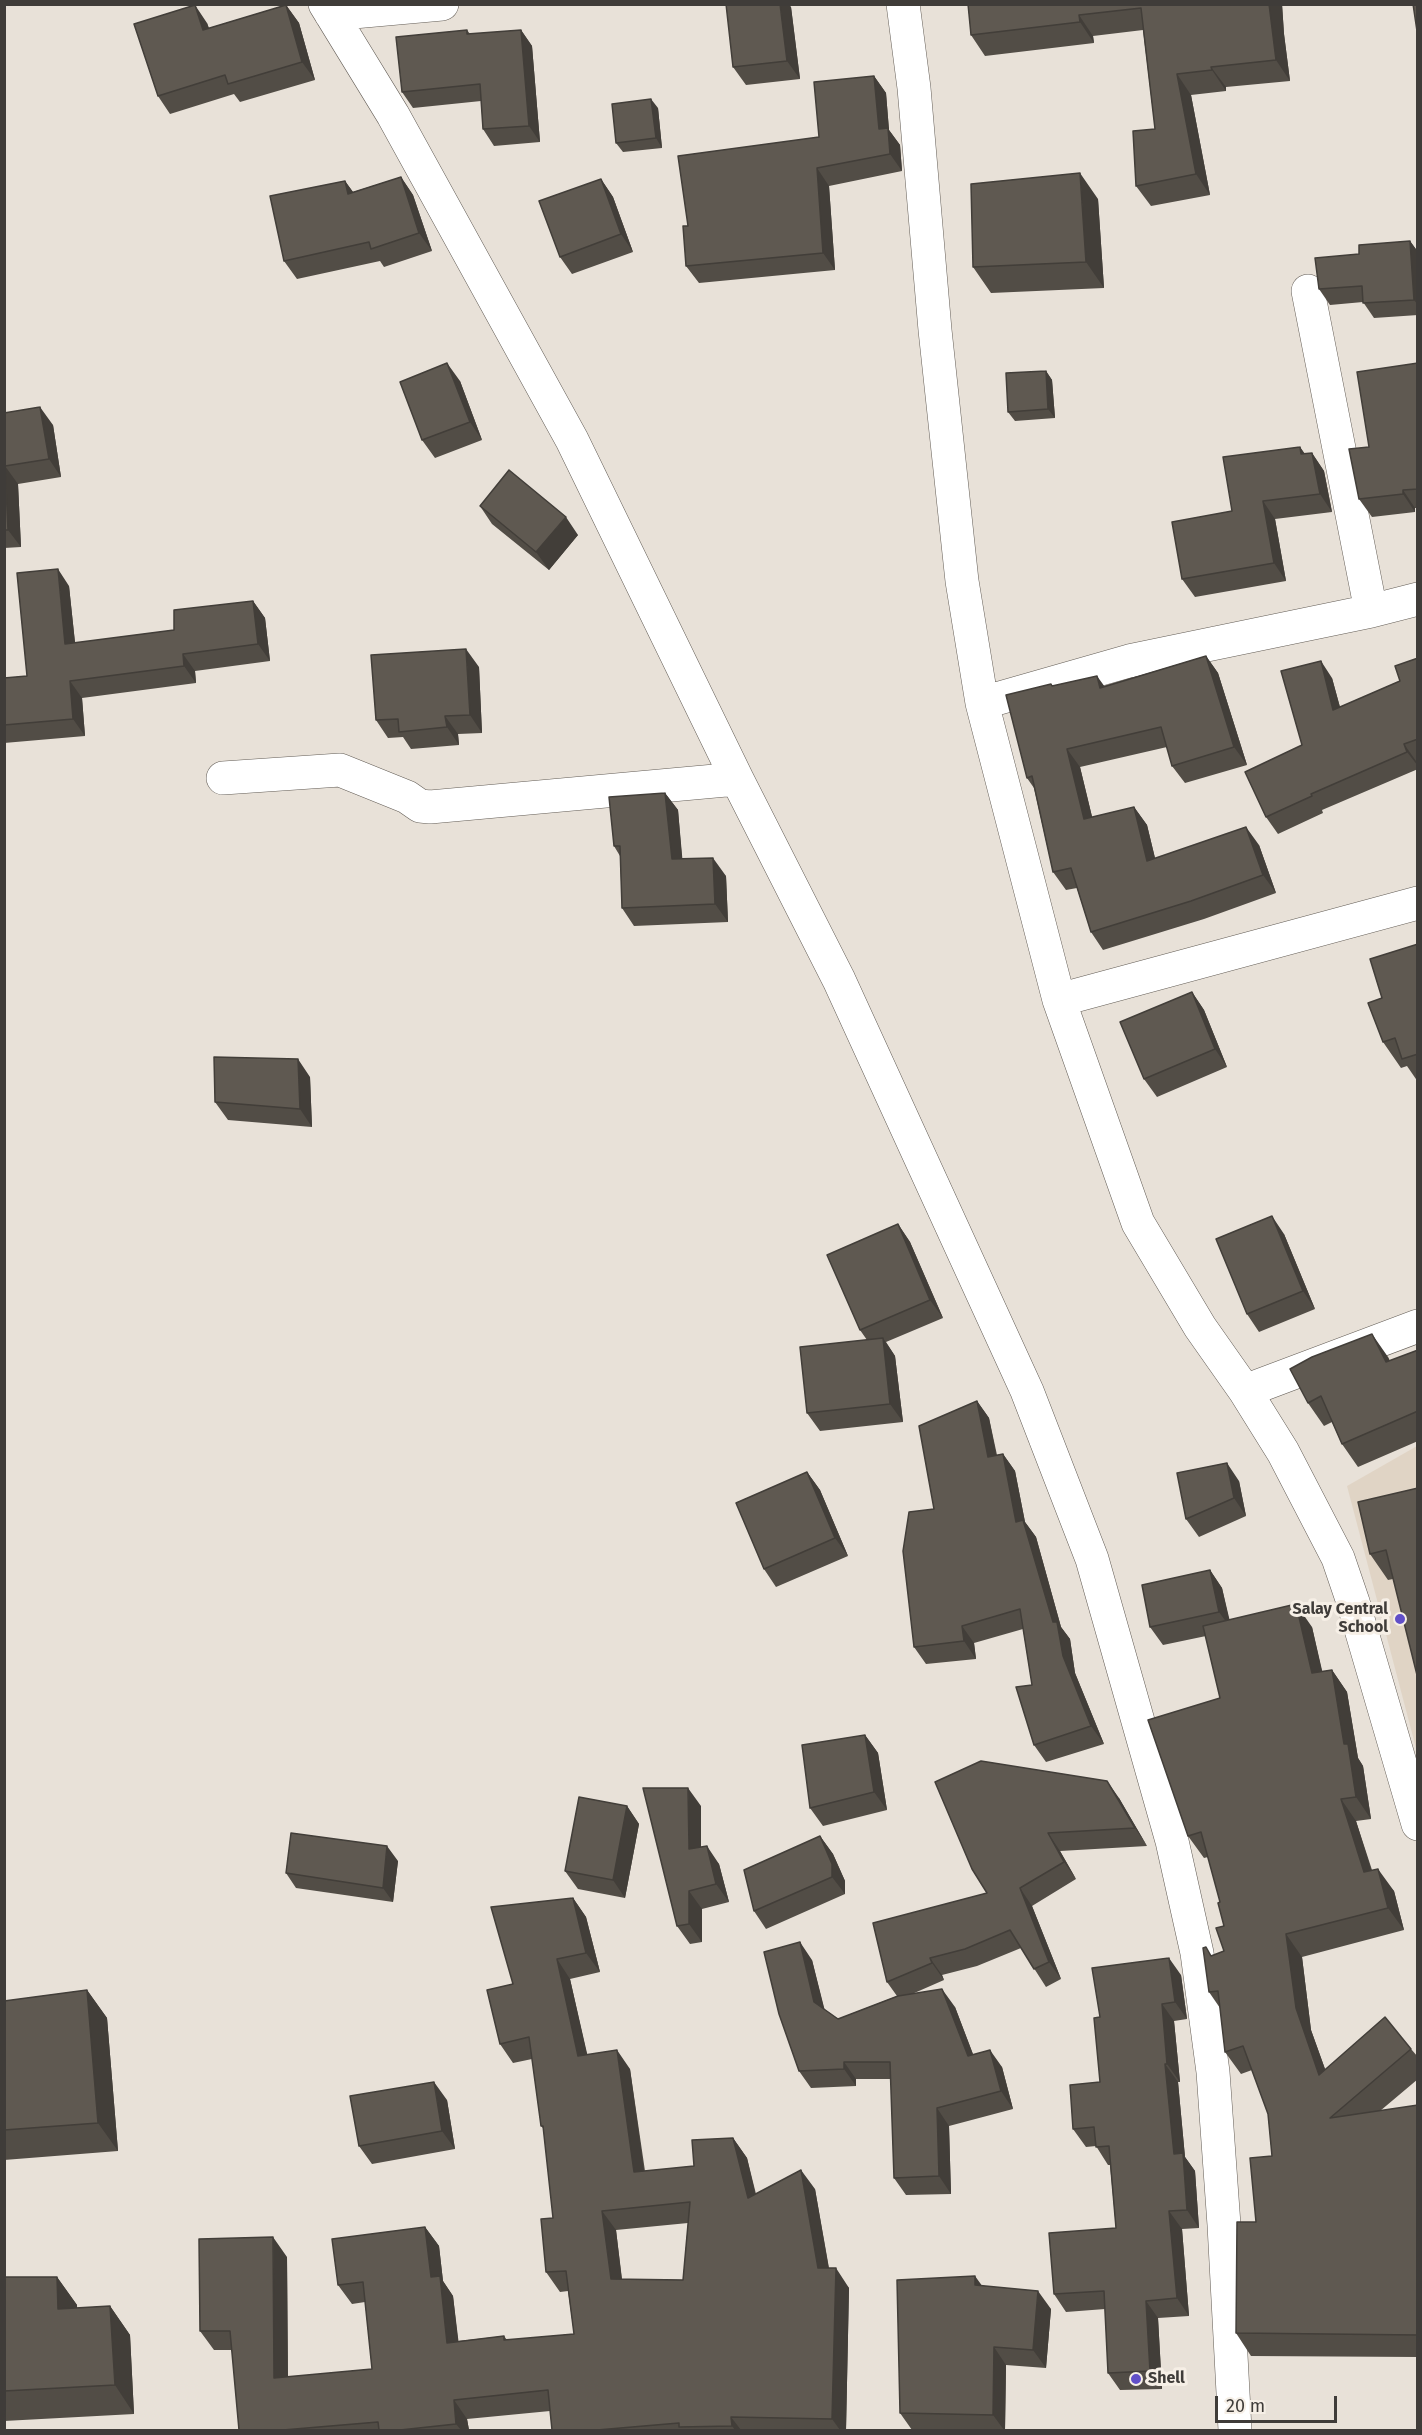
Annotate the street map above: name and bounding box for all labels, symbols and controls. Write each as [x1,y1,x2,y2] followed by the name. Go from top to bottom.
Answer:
[1293,1600,1388,1638] place label: Salay Central School
[1393,1612,1407,1626] marker: Salay Central School
[1148,2369,1185,2389] place label: Shell
[1129,2372,1143,2386] marker: Shell
[1218,2384,1340,2422] scale bar
[1226,2395,1265,2417] text: 20 m

